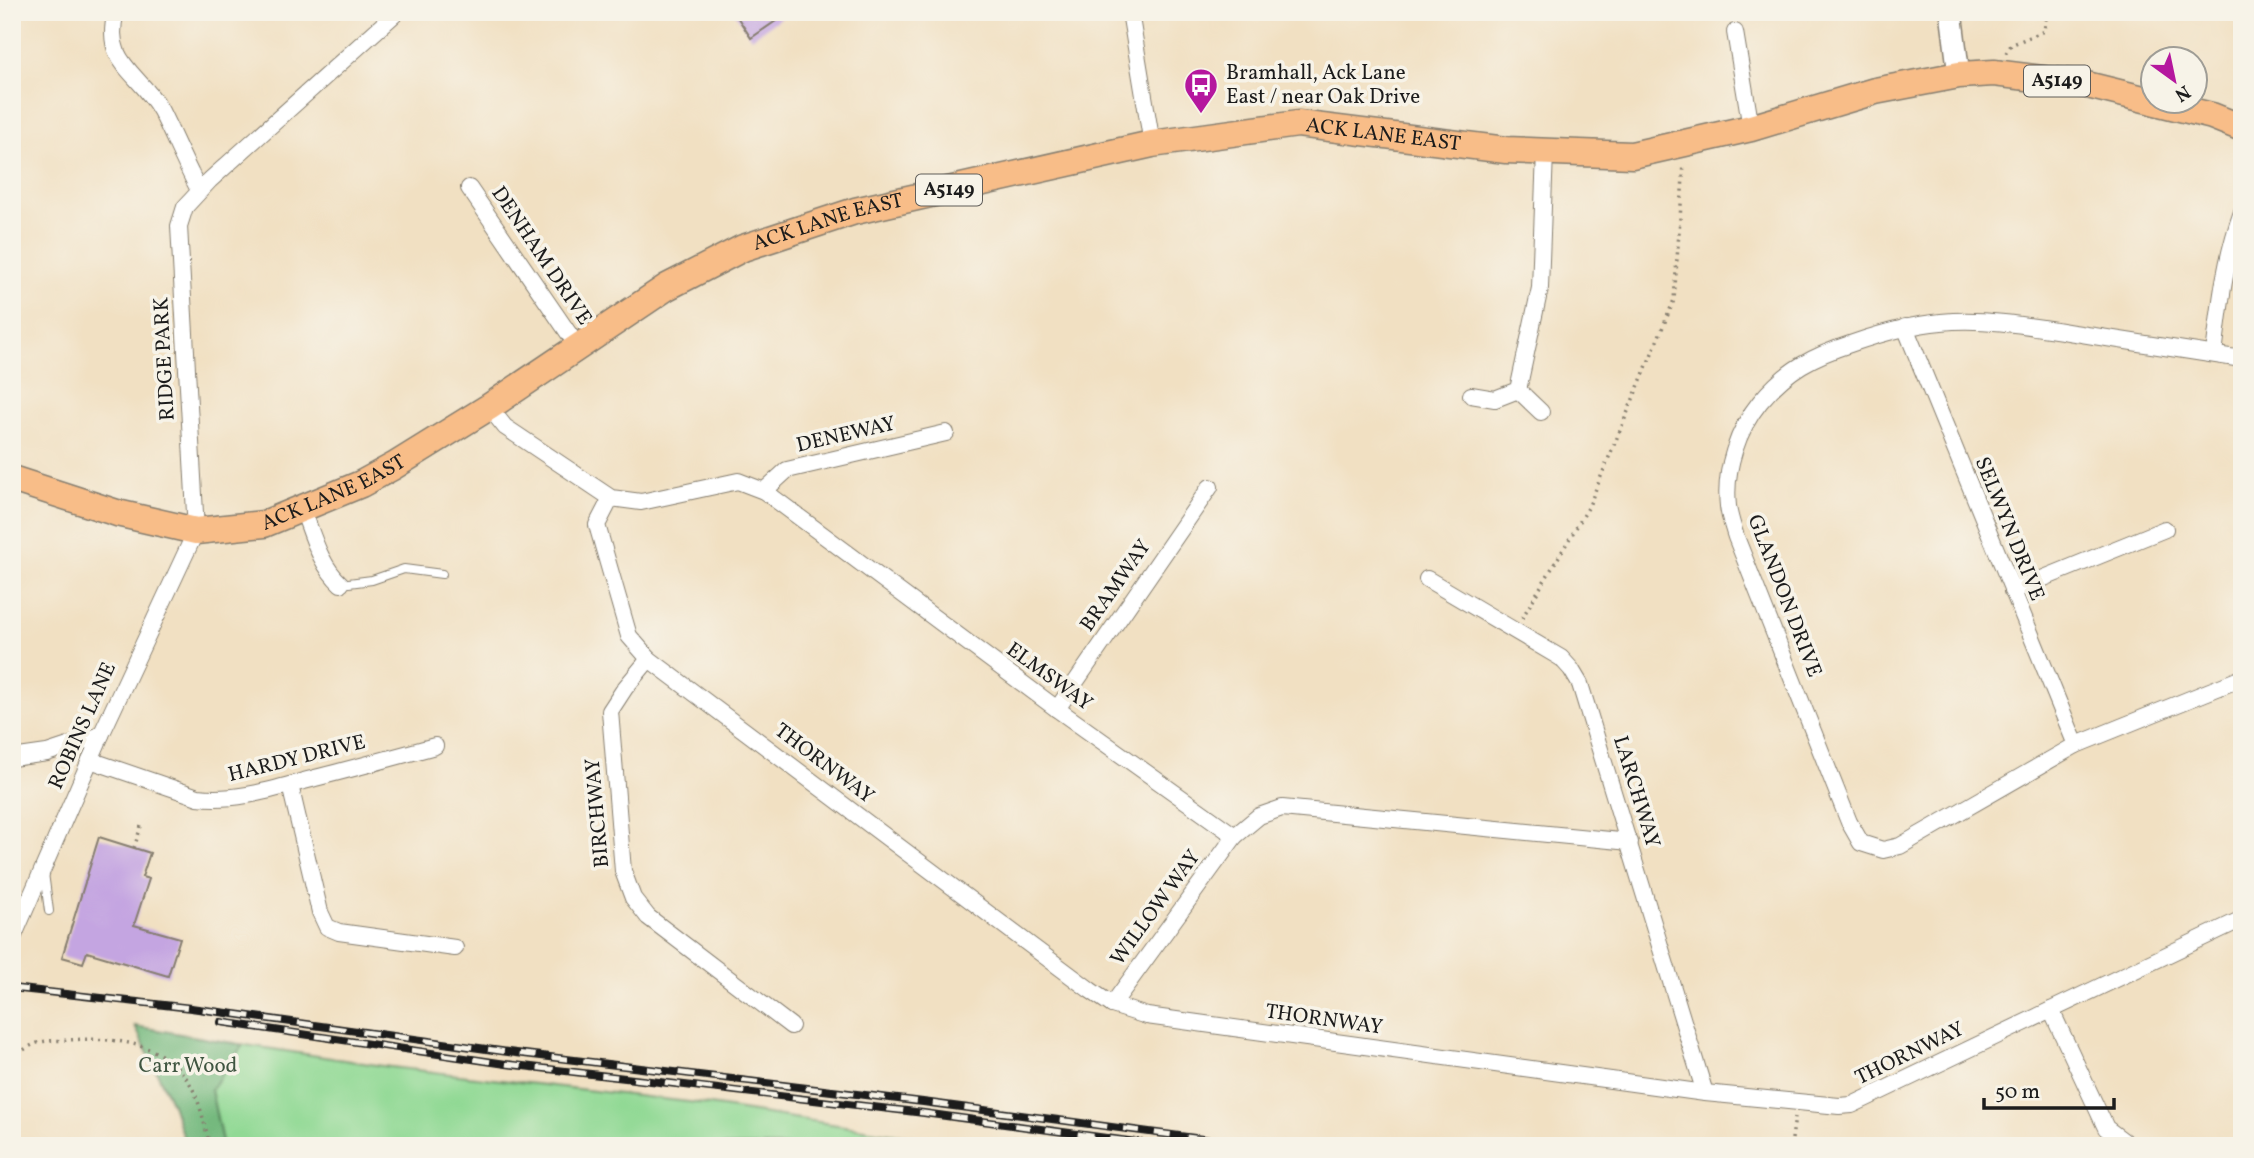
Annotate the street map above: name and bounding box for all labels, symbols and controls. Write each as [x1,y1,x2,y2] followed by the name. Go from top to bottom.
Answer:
[2138,46,2208,116] north arrow
[1226,59,1420,112] place label: Bramhall, Ack Lane East / near Oak Drive
[1182,66,1220,115] bus stop icon: Bramhall, Ack Lane East / near Oak Drive
[2024,66,2090,96] road number: A5149
[2169,78,2195,107] text: N
[1304,111,1462,159] street label: ACK LANE EAST
[916,174,982,206] road number: A5149
[484,181,598,331] street label: DENHAM DRIVE
[749,186,906,258] street label: ACK LANE EAST
[147,296,183,422] street label: RIDGE PARK
[794,410,898,460] street label: DENEWAY
[257,448,412,538] street label: ACK LANE EAST
[1967,453,2051,605] street label: SELWYN DRIVE
[1740,510,1828,682] street label: GLANDON DRIVE
[1074,534,1158,638] street label: BRAMWAY
[1000,636,1098,718] street label: ELMSWAY
[42,658,124,794] street label: ROBINS LANE
[768,717,880,811] street label: THORNWAY
[225,728,369,790] street label: HARDY DRIVE
[1605,732,1667,852] street label: LARCHWAY
[579,757,617,869] street label: BIRCHWAY
[1104,844,1208,972] street label: WILLOW WAY
[1263,997,1385,1043] street label: THORNWAY
[1851,1015,1969,1093] street label: THORNWAY
[139,1052,237,1081] park label: Carr Wood
[1984,1067,2114,1111] scale bar
[1995,1078,2040,1107] text: 50 m

